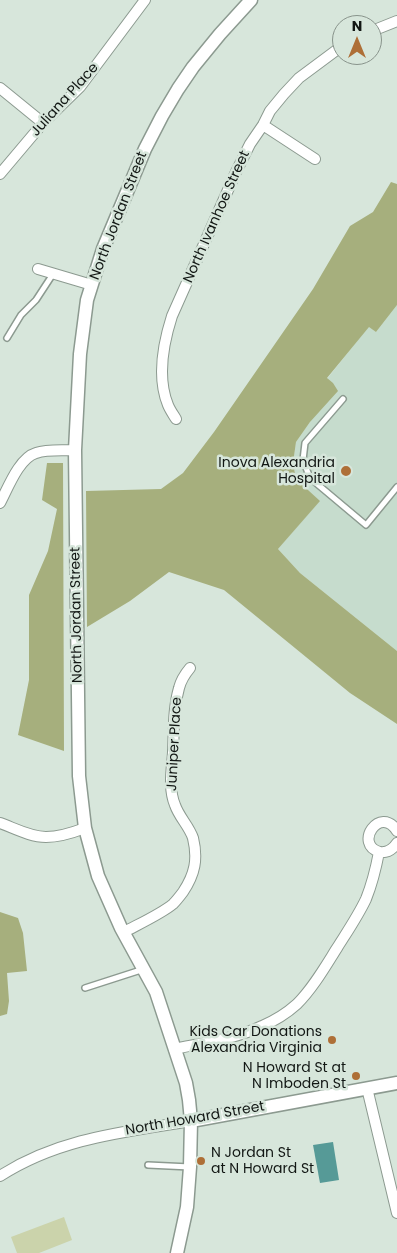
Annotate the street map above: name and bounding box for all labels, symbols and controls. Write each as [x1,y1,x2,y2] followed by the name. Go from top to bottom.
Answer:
[332,15,382,65] north arrow
[352,16,362,36] text: N
[28,60,102,140] street label: Juliana Place
[180,148,254,286] street label: North Ivanhoe Street
[87,149,151,283] street label: North Jordan Street
[218,455,335,488] place label: Inova Alexandria Hospital
[339,464,353,478] marker: Inova Alexandria Hospital
[67,547,87,683] street label: North Jordan Street
[164,697,186,791] street label: Juniper Place
[189,1024,322,1056] place label: Kids Car Donations Alexandria Virginia
[326,1034,338,1046] marker: Kids Car Donations Alexandria Virginia
[243,1060,346,1092] place label: N Howard St at N Imboden St
[350,1070,362,1082] marker: N Howard St at N Imboden St
[124,1099,266,1139] street label: North Howard Street
[211,1145,314,1178] place label: N Jordan St at N Howard St
[195,1155,207,1167] marker: N Jordan St at N Howard St

